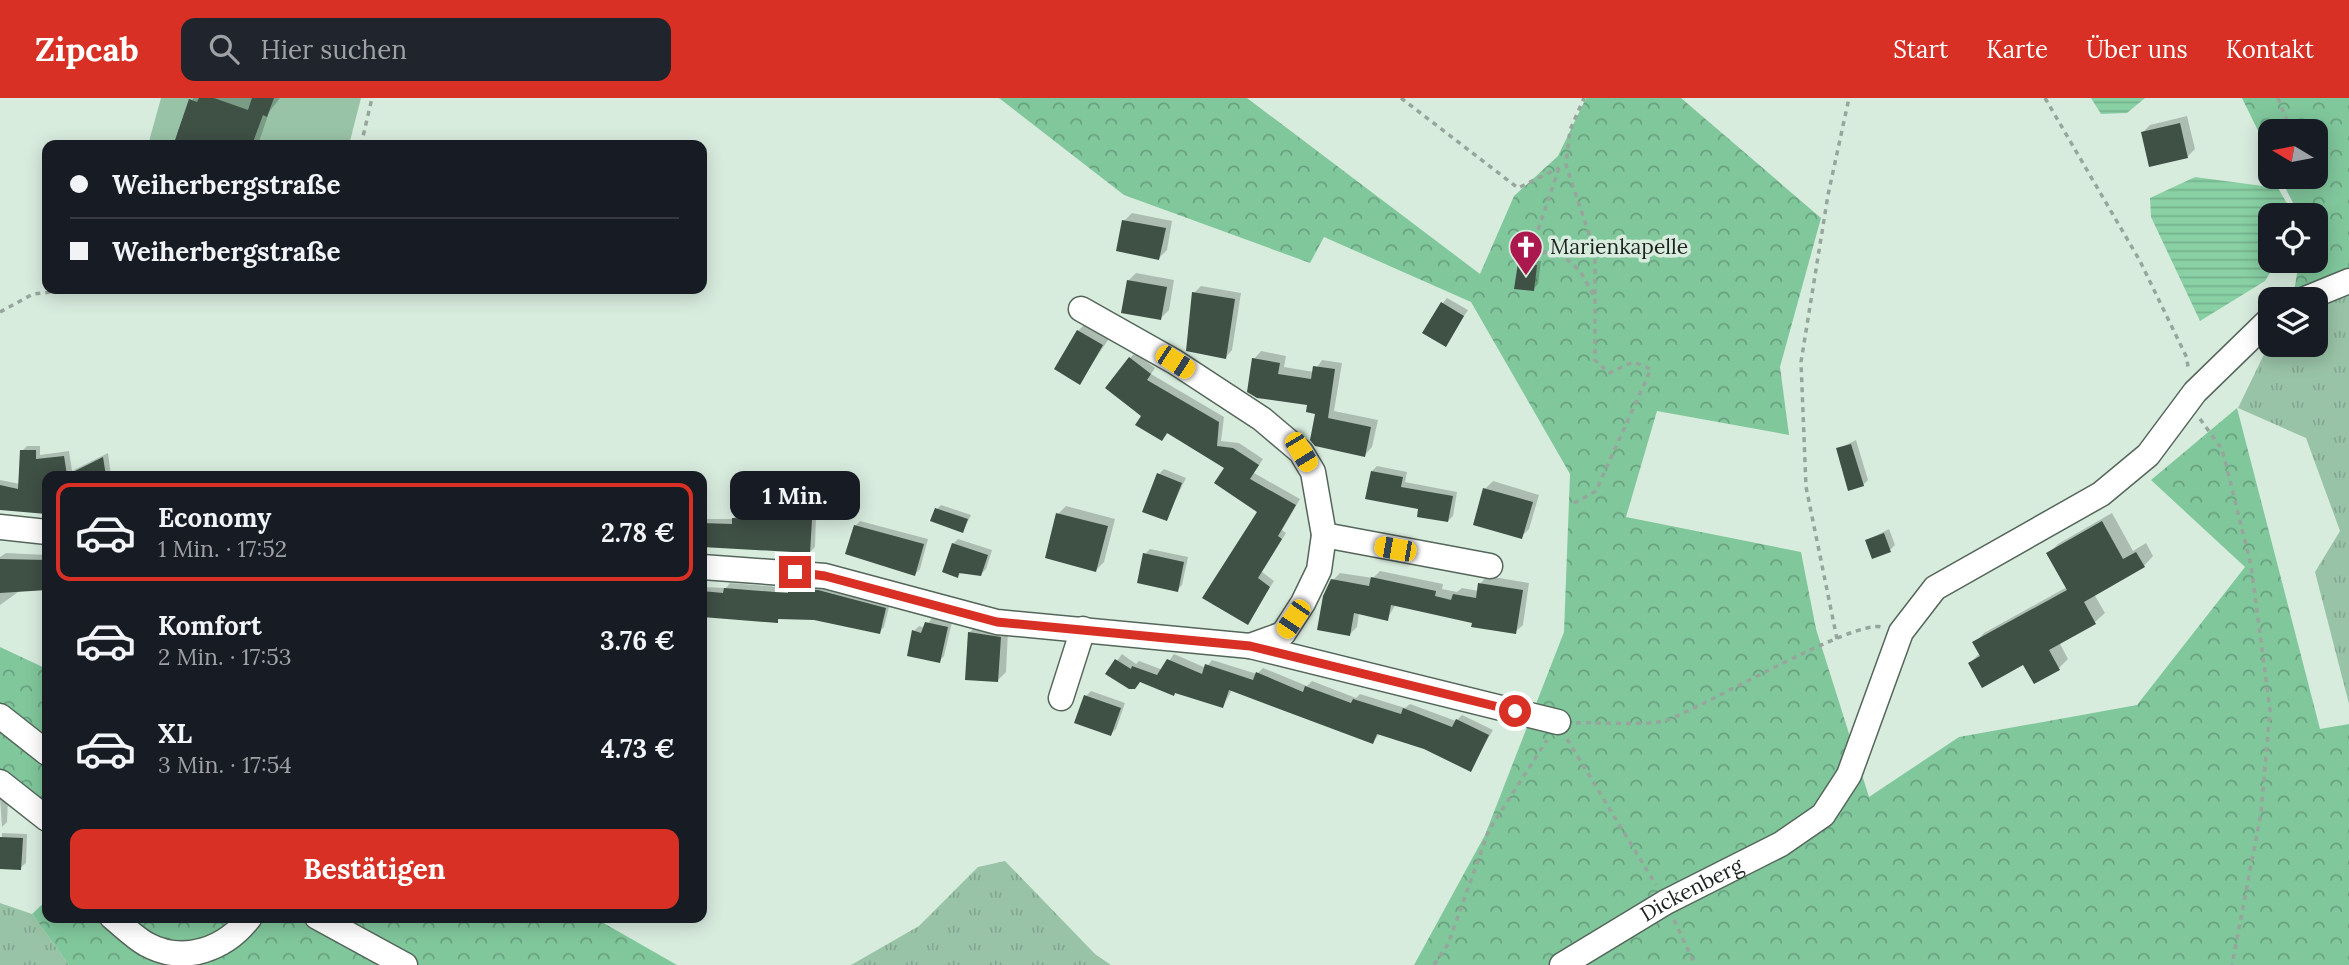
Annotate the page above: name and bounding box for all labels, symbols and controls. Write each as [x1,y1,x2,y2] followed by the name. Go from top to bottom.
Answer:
[181,18,671,81] search box
[35,28,139,70] text: Zipcab
[205,30,243,68] icon: search
[261,33,407,66] text: Hier suchen
[1893,34,1948,65] text: Start
[1986,34,2048,65] text: Karte
[2086,34,2188,65] text: Über uns
[2226,34,2314,65] text: Kontakt
[2258,119,2328,189] north arrow
[2258,119,2328,357] map controls
[112,168,340,201] text: Weiherbergstraße
[2258,203,2328,273] button: locate
[1507,228,1545,277] church icon: Marienkapelle
[1550,233,1688,260] place label: Marienkapelle
[112,235,340,268] text: Weiherbergstraße
[2258,287,2328,357] button: layers
[1152,342,1199,382] car
[1282,429,1321,475] car
[730,470,860,519] callout: 1 Min.
[762,481,828,510] text: 1 Min.
[74,501,137,564] icon: car
[158,501,271,534] text: Economy
[601,516,675,549] text: 2.78 €
[158,534,287,563] text: 1 Min. · 17:52
[1373,535,1418,563] car
[779,556,811,588] route end
[1273,596,1314,642] car
[74,609,137,672] icon: car
[158,609,262,642] text: Komfort
[600,624,675,657] text: 3.76 €
[158,642,292,671] text: 2 Min. · 17:53
[1499,695,1531,727] route start
[74,717,137,780] icon: car
[158,717,192,750] text: XL
[601,732,675,765] text: 4.73 €
[158,750,292,779] text: 3 Min. · 17:54
[70,829,679,909] button: Bestätigen
[1635,851,1748,927] street label: Dickenberg

